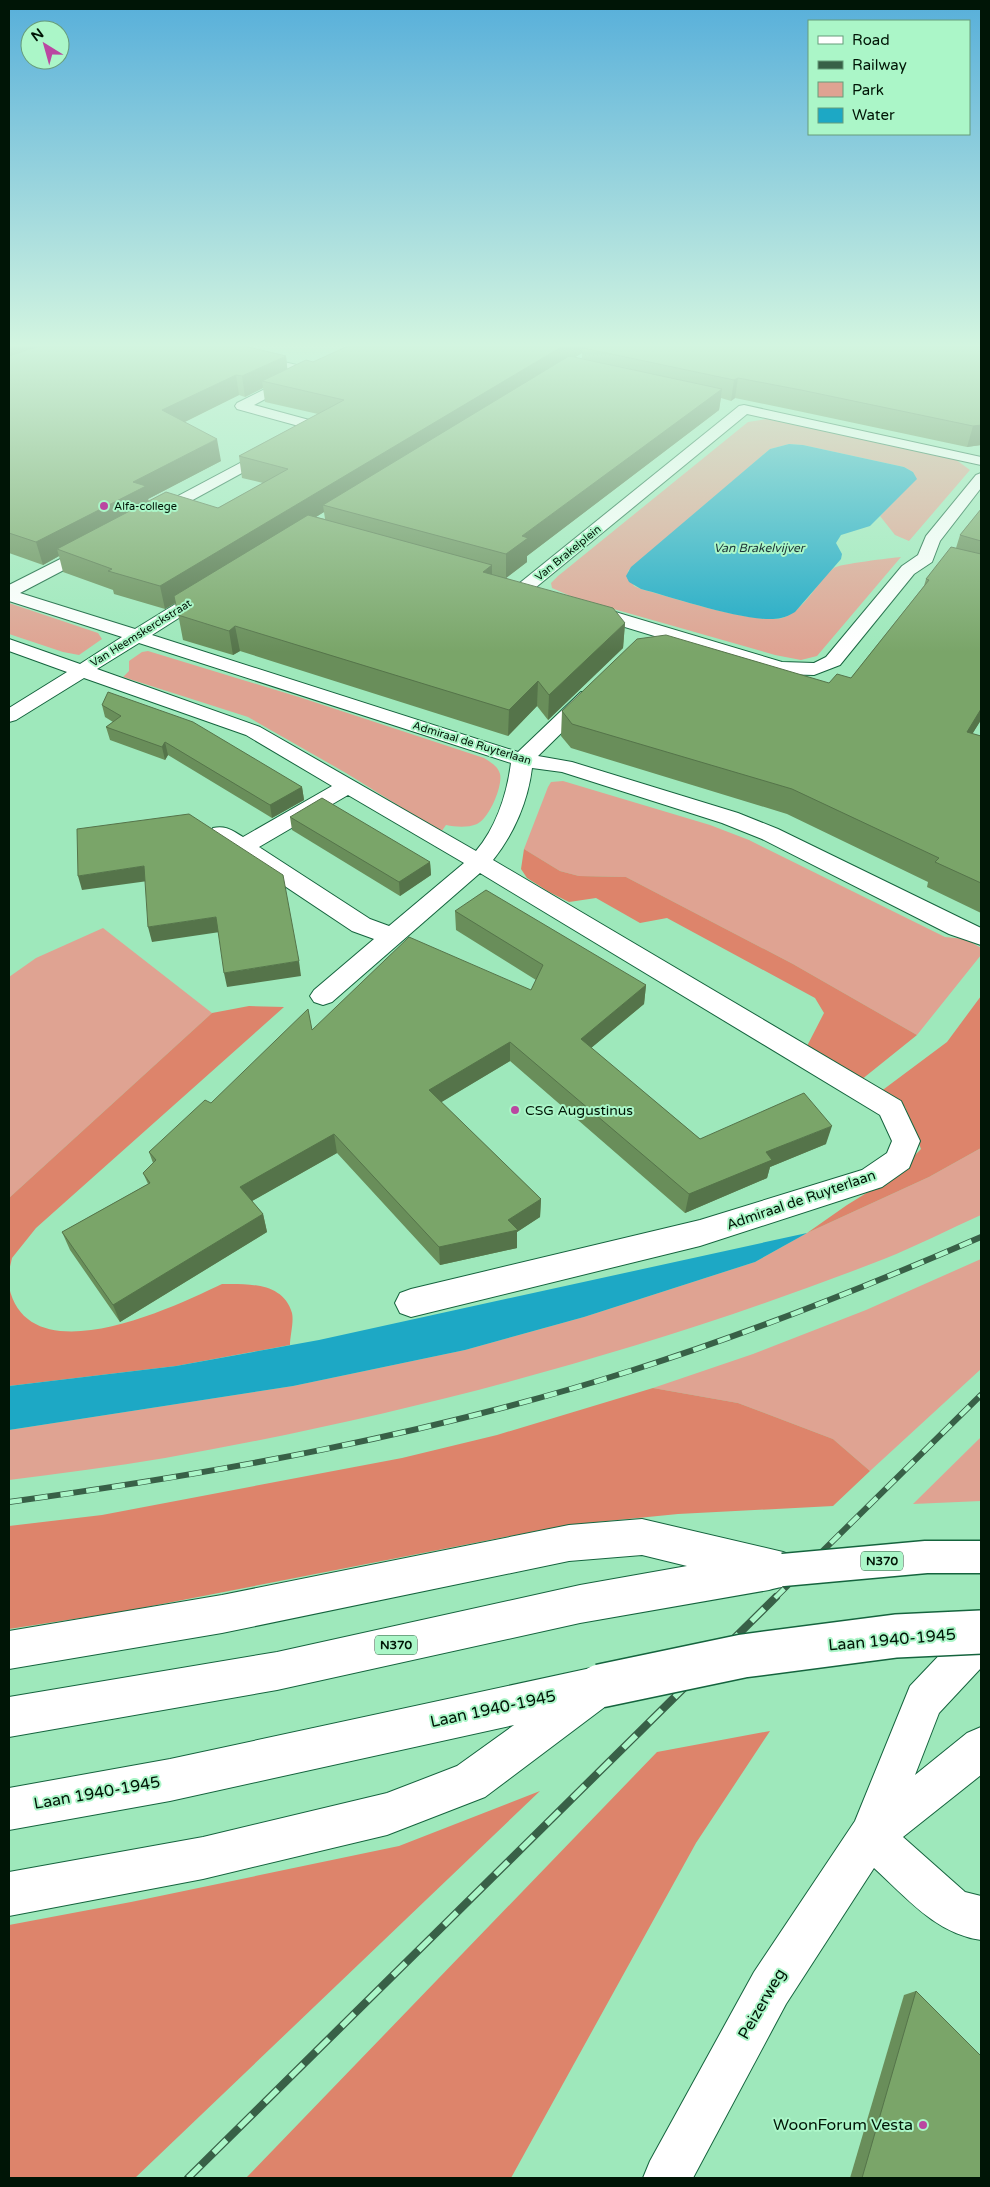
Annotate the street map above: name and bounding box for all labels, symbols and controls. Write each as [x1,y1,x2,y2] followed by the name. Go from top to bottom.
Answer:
[20,20,70,70] north arrow
[808,20,970,135] legend
[28,25,47,45] text: N
[852,31,890,49] text: Road
[852,56,907,74] text: Railway
[852,81,884,99] text: Park
[852,106,895,124] text: Water
[98,500,110,512] marker: Alfa-college
[114,500,177,513] place label: Alfa-college
[532,522,604,584] street label: Van Brakelplein
[714,541,806,555] water label: Van Brakelvijver
[88,597,194,669] street label: Van Heemskerckstraat
[411,719,533,767] street label: Admiraal de Ruyterlaan
[525,1102,633,1119] place label: CSG Augustinus
[509,1104,521,1116] marker: CSG Augustinus
[724,1166,878,1234] street label: Admiraal de Ruyterlaan
[861,1552,903,1570] road number: N370
[827,1624,957,1656] street label: Laan 1940-1945
[375,1636,417,1654] road number: N370
[428,1686,558,1732] street label: Laan 1940-1945
[32,1772,162,1814] street label: Laan 1940-1945
[734,1965,790,2043] street label: Peizerweg
[773,2115,913,2135] place label: WoonForum Vesta
[917,2119,929,2131] marker: WoonForum Vesta

